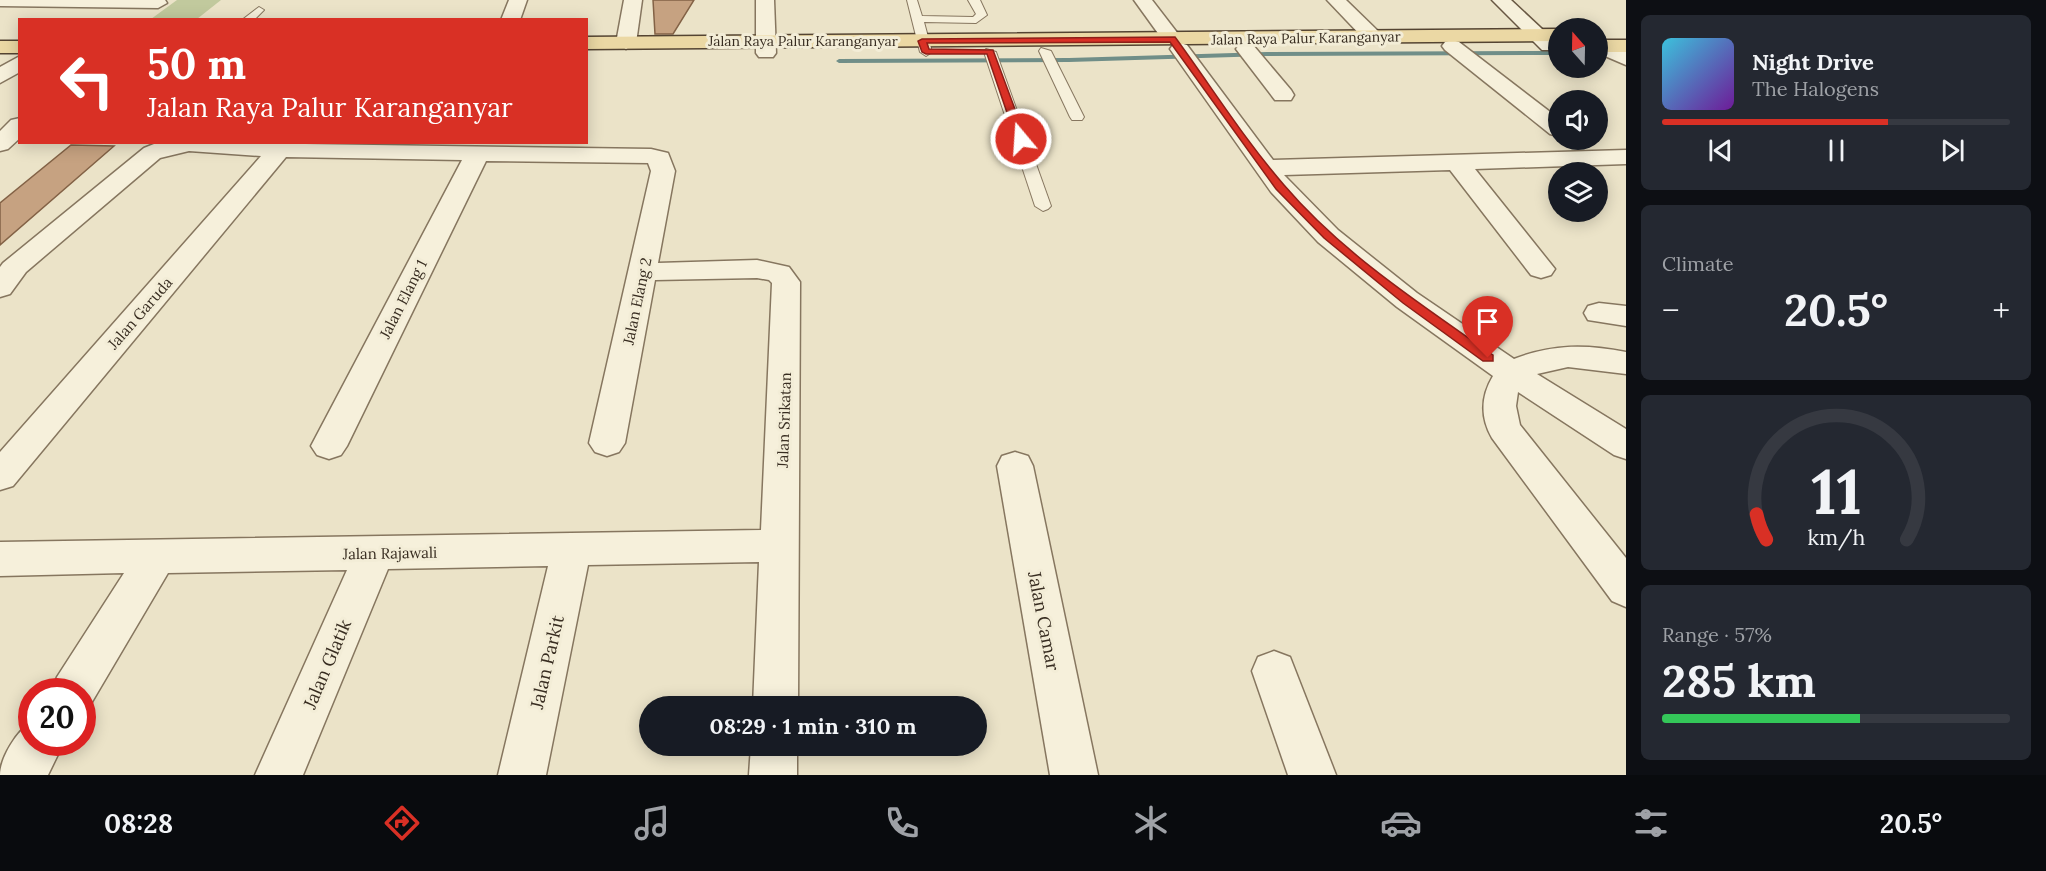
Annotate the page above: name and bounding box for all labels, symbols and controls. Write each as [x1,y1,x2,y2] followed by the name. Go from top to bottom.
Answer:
[1548,18,1608,78] north arrow
[1548,18,1608,222] map controls
[1210,27,1401,49] street label: Jalan Raya Palur Karanganyar
[707,32,898,50] street label: Jalan Raya Palur Karanganyar
[147,37,246,91] text: 50 m
[48,42,126,120] icon: left
[1752,48,1874,76] text: Night Drive
[1752,76,1879,101] text: The Halogens
[147,90,513,124] text: Jalan Raya Palur Karanganyar
[1548,90,1608,150] button: sound
[989,107,1053,171] position arrow
[1704,134,1737,167] icon: previous
[1820,134,1853,167] icon: pause
[1936,134,1969,167] icon: next
[1548,162,1608,222] button: layers
[1662,251,1734,276] text: Climate
[375,256,431,342] street label: Jalan Elang 1
[618,256,655,347] street label: Jalan Elang 2
[103,273,177,354] street label: Jalan Garuda
[1784,281,1888,338] text: 20.5°
[1662,289,1680,331] text: −
[1992,289,2010,331] text: +
[1462,296,1513,358] pin
[1471,305,1504,338] icon: arrive
[773,372,795,469] street label: Jalan Srikatan
[1811,451,1861,531] text: 11
[1807,523,1865,551] text: km/h
[342,543,437,563] street label: Jalan Rajawali
[1023,568,1065,673] street label: Jalan Camar
[525,613,569,712] street label: Jalan Parkit
[297,615,356,713] street label: Jalan Glatik
[1662,622,1772,647] text: Range · 57%
[1662,652,1816,709] text: 285 km
[18,678,96,756] speed limit sign: 20
[709,712,917,740] text: 08:29 · 1 min · 310 m
[381,802,423,844] icon: directions
[631,802,673,844] icon: music
[881,802,923,844] icon: phone
[1130,802,1172,844] icon: climate
[1380,802,1422,844] icon: car
[1630,802,1672,844] icon: filters
[104,806,173,840] text: 08:28
[1880,806,1942,840] text: 20.5°

